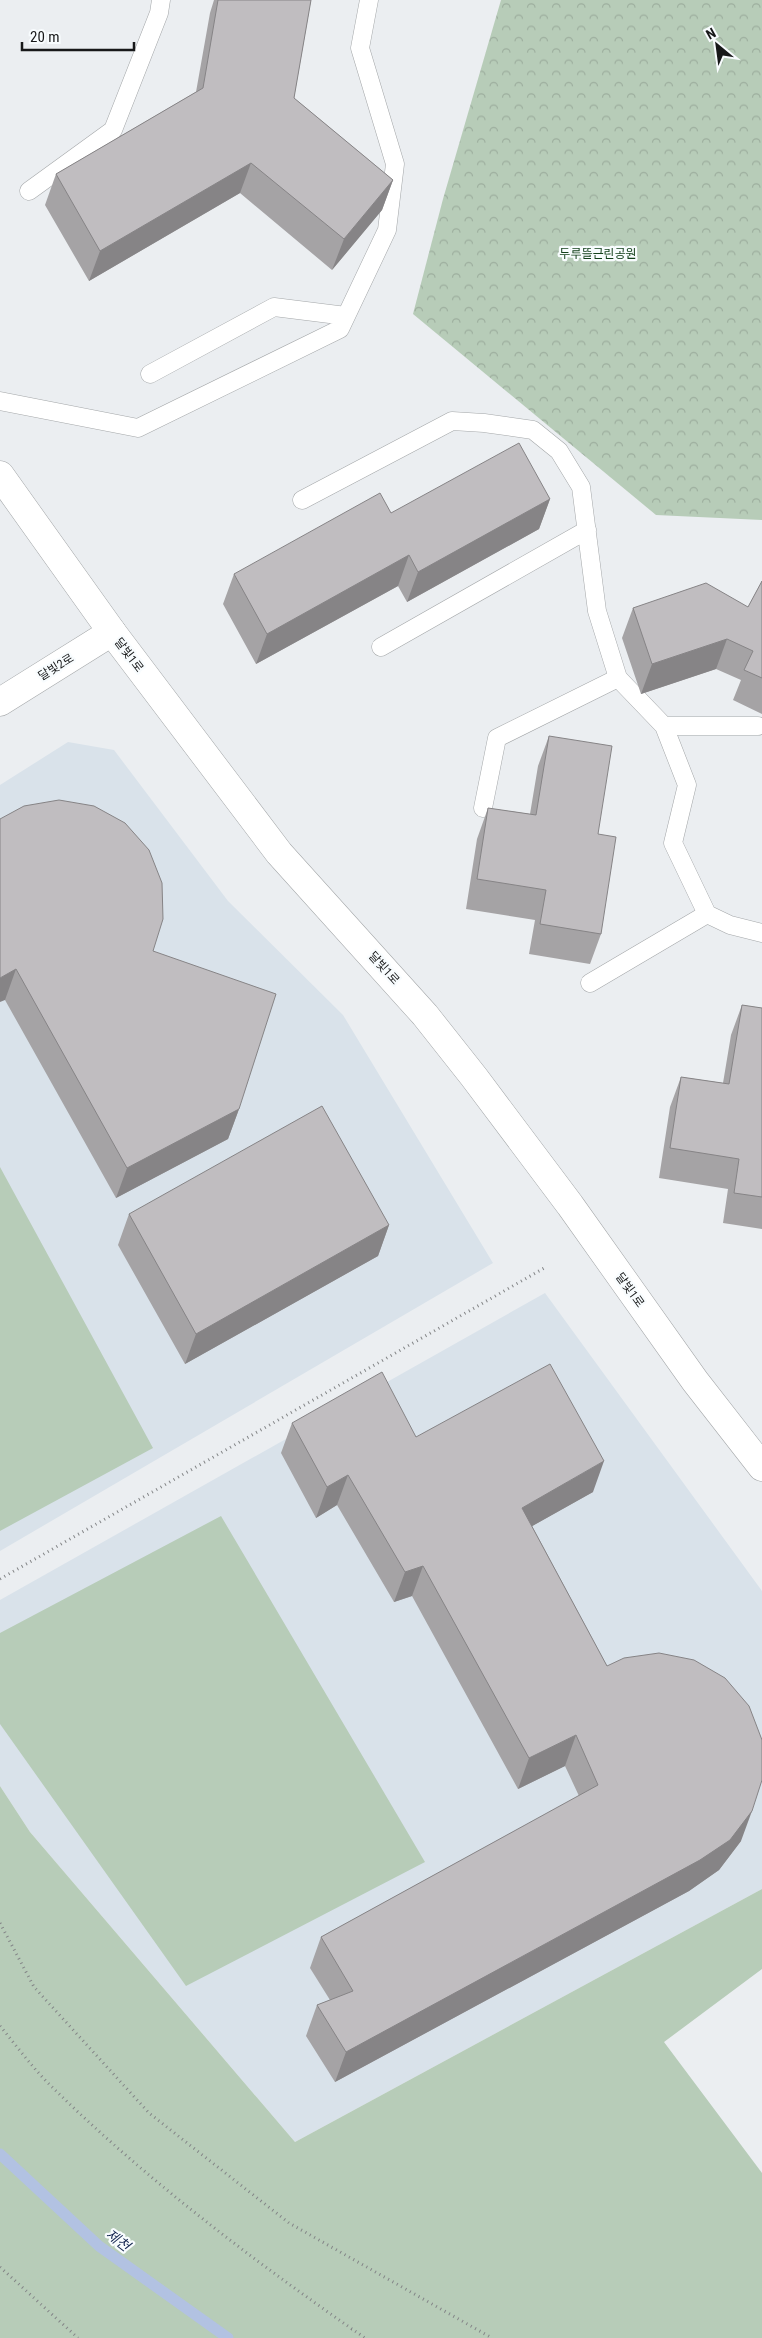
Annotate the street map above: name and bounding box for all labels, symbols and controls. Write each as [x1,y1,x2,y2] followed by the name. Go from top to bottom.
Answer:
[22,20,135,52] scale bar
[692,20,742,70] north arrow
[703,25,718,43] text: N
[30,28,60,46] text: 20 m
[559,247,637,261] park label: 두루뜰근린공원
[112,635,146,675] street label: 달빛1로
[36,651,76,683] street label: 달빛2로
[366,949,402,987] street label: 달빛1로
[613,1270,647,1310] street label: 달빛1로
[103,2226,134,2255] water label: 제천

